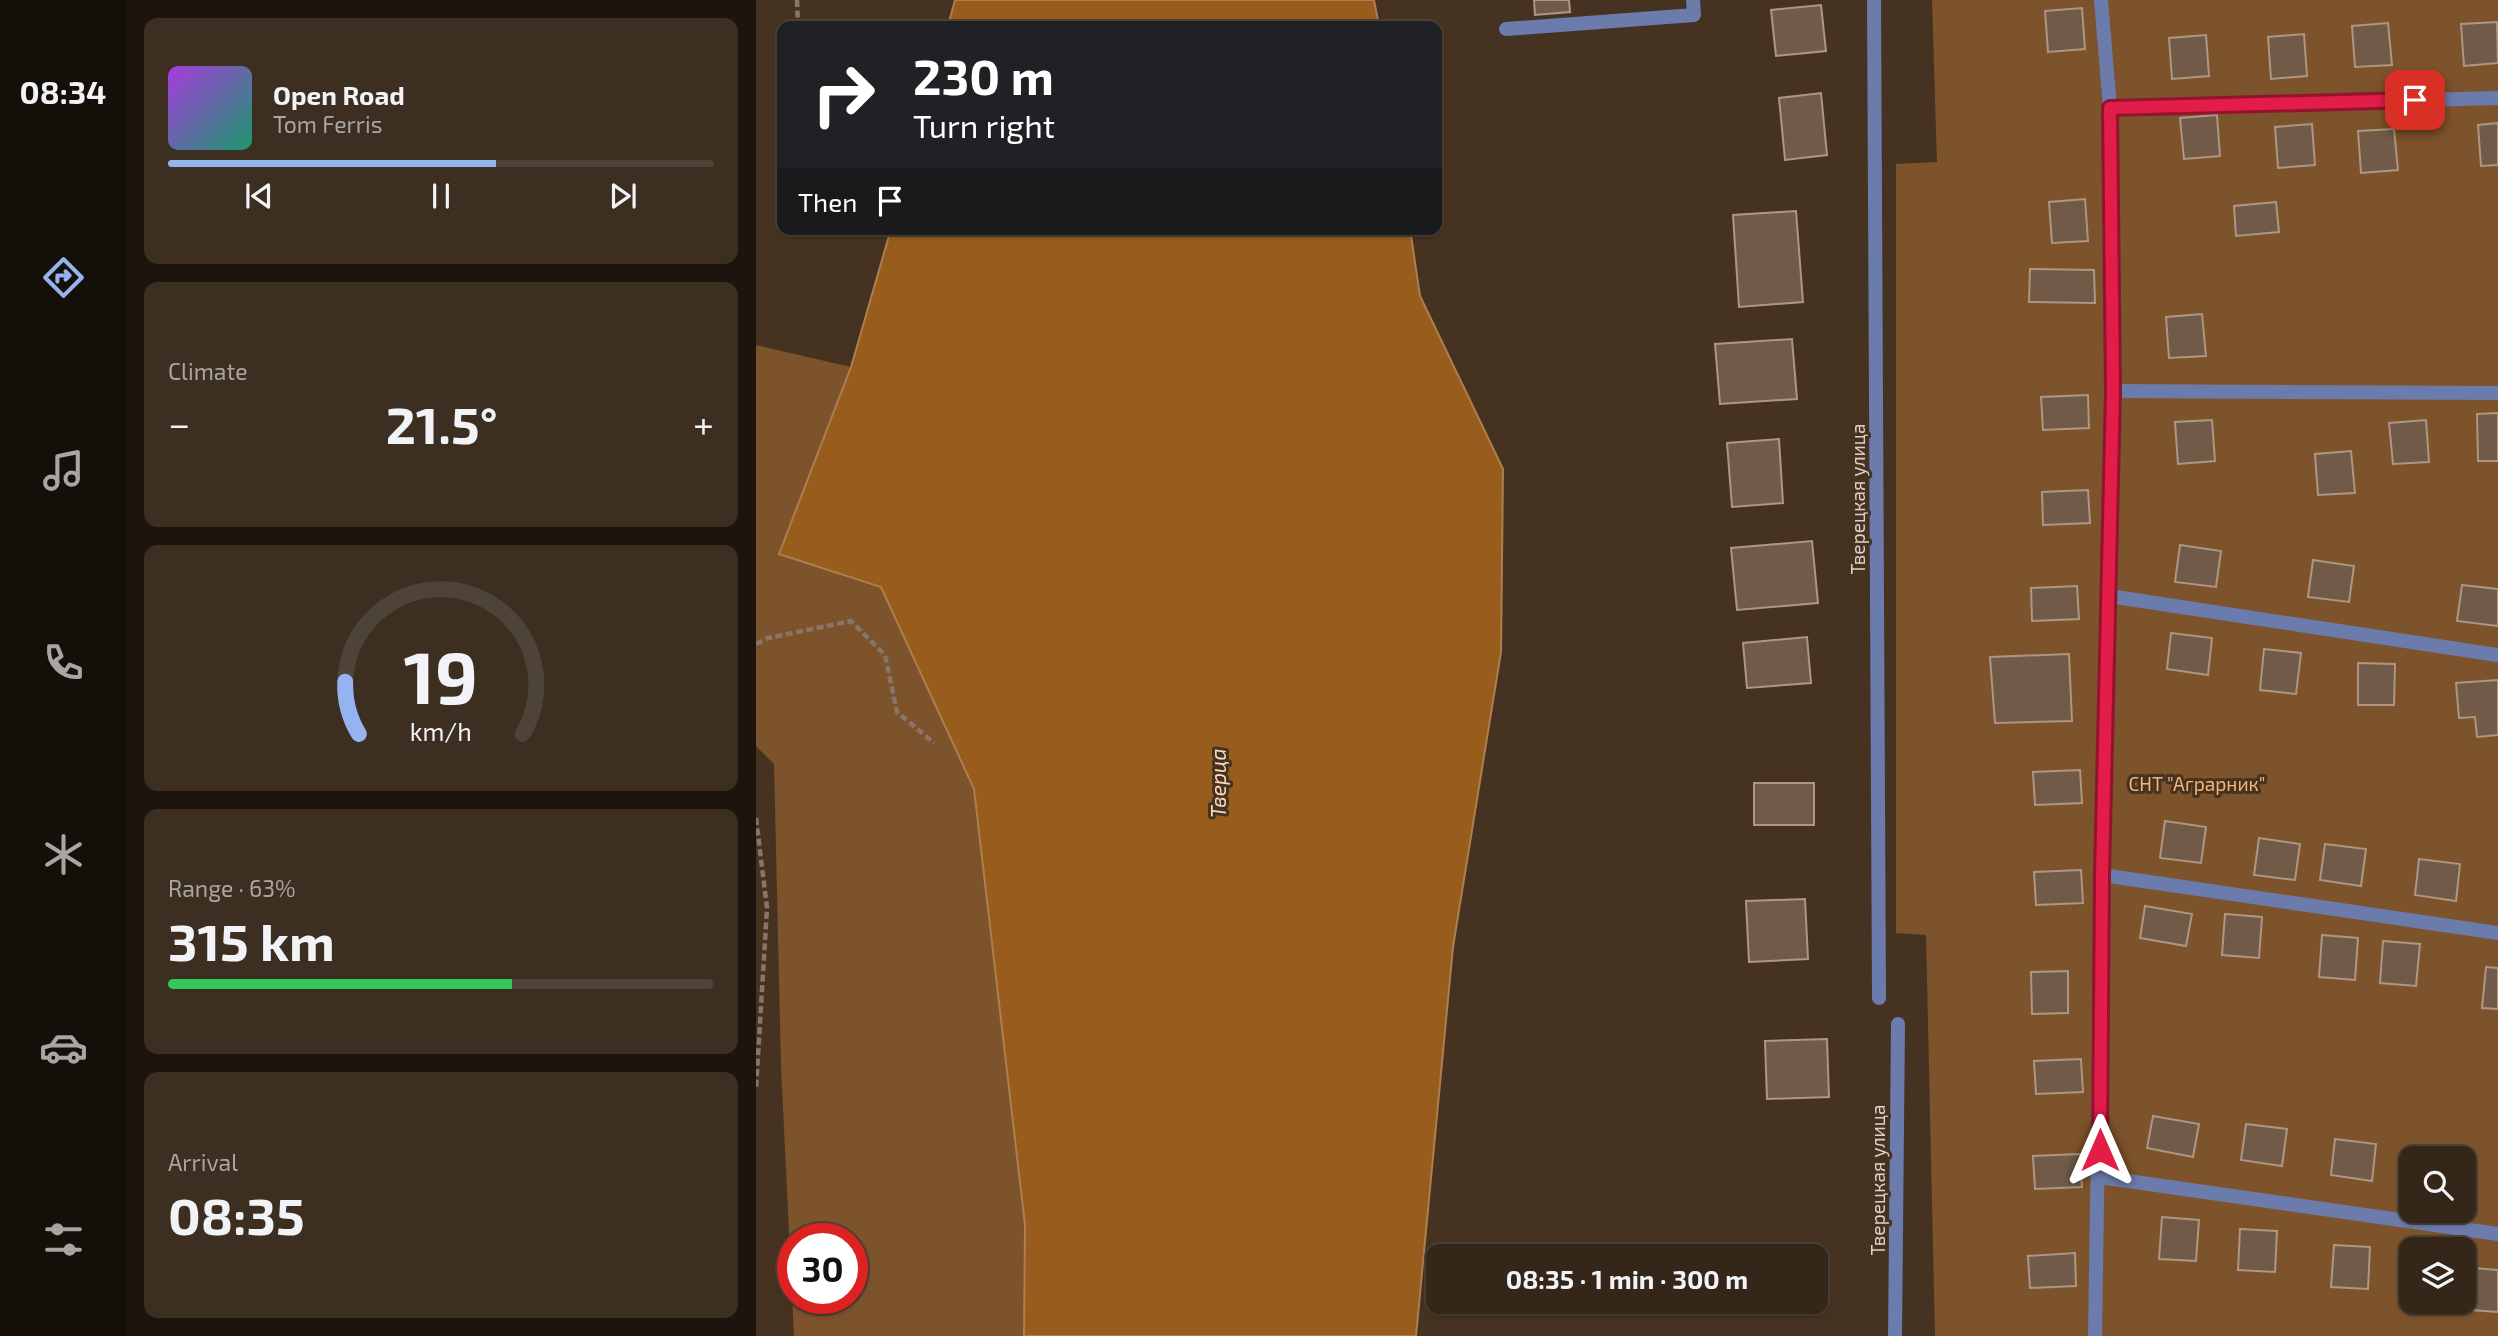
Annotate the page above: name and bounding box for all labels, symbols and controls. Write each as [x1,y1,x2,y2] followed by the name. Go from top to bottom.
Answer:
[913,46,1054,105] text: 230 m
[798,49,889,140] icon: right
[2385,70,2445,130] pin
[20,72,106,110] text: 08:34
[273,79,405,110] text: Open Road
[2396,81,2434,119] icon: arrive
[913,106,1055,144] text: Turn right
[273,110,382,138] text: Tom Ferris
[240,177,278,215] icon: previous
[422,177,460,215] icon: pause
[604,177,642,215] icon: next
[871,182,909,220] icon: arrive
[798,186,857,217] text: Then
[39,253,88,302] icon: directions
[168,357,248,385] text: Climate
[386,392,498,454] text: 21.5°
[168,400,190,446] text: −
[693,400,714,446] text: +
[1846,423,1870,575] street label: Тверецкая улица
[39,446,88,495] icon: music
[404,631,478,719] text: 19
[39,638,88,687] icon: phone
[410,716,472,746] text: km/h
[1205,748,1230,818] water label: Тверца
[2129,772,2265,795] park label: СНТ "Аграрник"
[39,830,88,879] icon: climate
[168,874,296,902] text: Range · 63%
[168,909,335,971] text: 315 km
[39,1023,88,1072] icon: car
[1866,1104,1890,1256] street label: Тверецкая улица
[2063,1113,2137,1187] position arrow
[2399,1146,2476,1314] map controls
[2399,1146,2476,1223] button: search
[168,1148,238,1176] text: Arrival
[168,1183,305,1245] text: 08:35
[39,1215,88,1264] icon: filters
[777,1223,868,1314] speed limit sign: 30
[2399,1237,2476,1314] button: layers
[1506,1263,1748,1294] text: 08:35 · 1 min · 300 m

